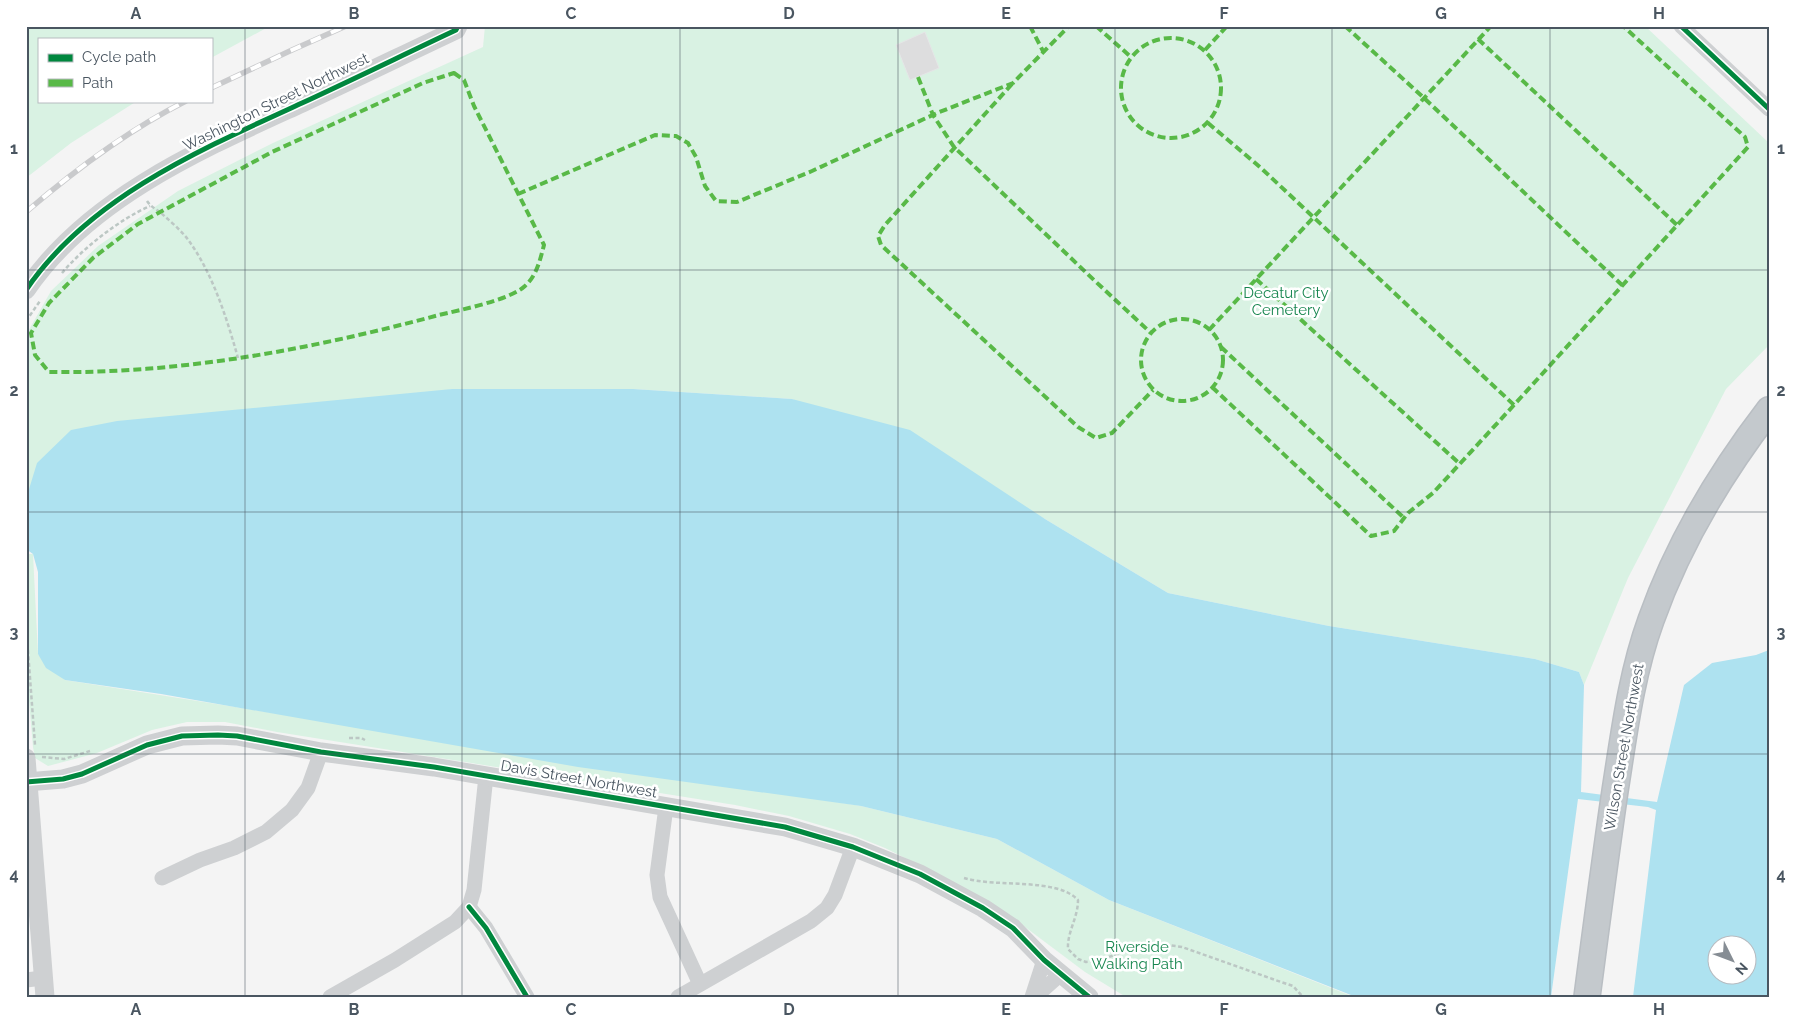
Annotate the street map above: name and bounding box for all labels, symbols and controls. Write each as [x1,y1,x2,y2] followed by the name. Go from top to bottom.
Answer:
[131,4,142,23] text: A
[349,4,360,23] text: B
[566,4,577,23] text: C
[783,4,795,23] text: D
[1001,4,1011,23] text: E
[1219,4,1229,23] text: F
[1435,4,1447,23] text: G
[1653,4,1665,23] text: H
[38,38,212,102] legend
[82,48,156,66] text: Cycle path
[180,49,372,155] street label: Washington Street Northwest
[82,74,113,92] text: Path
[10,139,18,158] text: 1
[1777,139,1785,158] text: 1
[1243,284,1329,319] park label: Decatur City Cemetery
[9,381,19,400] text: 2
[1776,381,1786,400] text: 2
[10,623,19,642] text: 3
[1777,623,1786,642] text: 3
[1600,662,1648,832] street label: Wilson Street Northwest
[499,756,659,802] street label: Davis Street Northwest
[9,865,19,884] text: 4
[1776,865,1786,884] text: 4
[1708,936,1758,986] north arrow
[1091,938,1183,973] park label: Riverside Walking Path
[1732,959,1751,978] text: N
[131,1000,142,1019] text: A
[349,1000,360,1019] text: B
[566,1000,577,1019] text: C
[783,1000,795,1019] text: D
[1001,1000,1011,1019] text: E
[1219,1000,1229,1019] text: F
[1435,1000,1447,1019] text: G
[1653,1000,1665,1019] text: H

